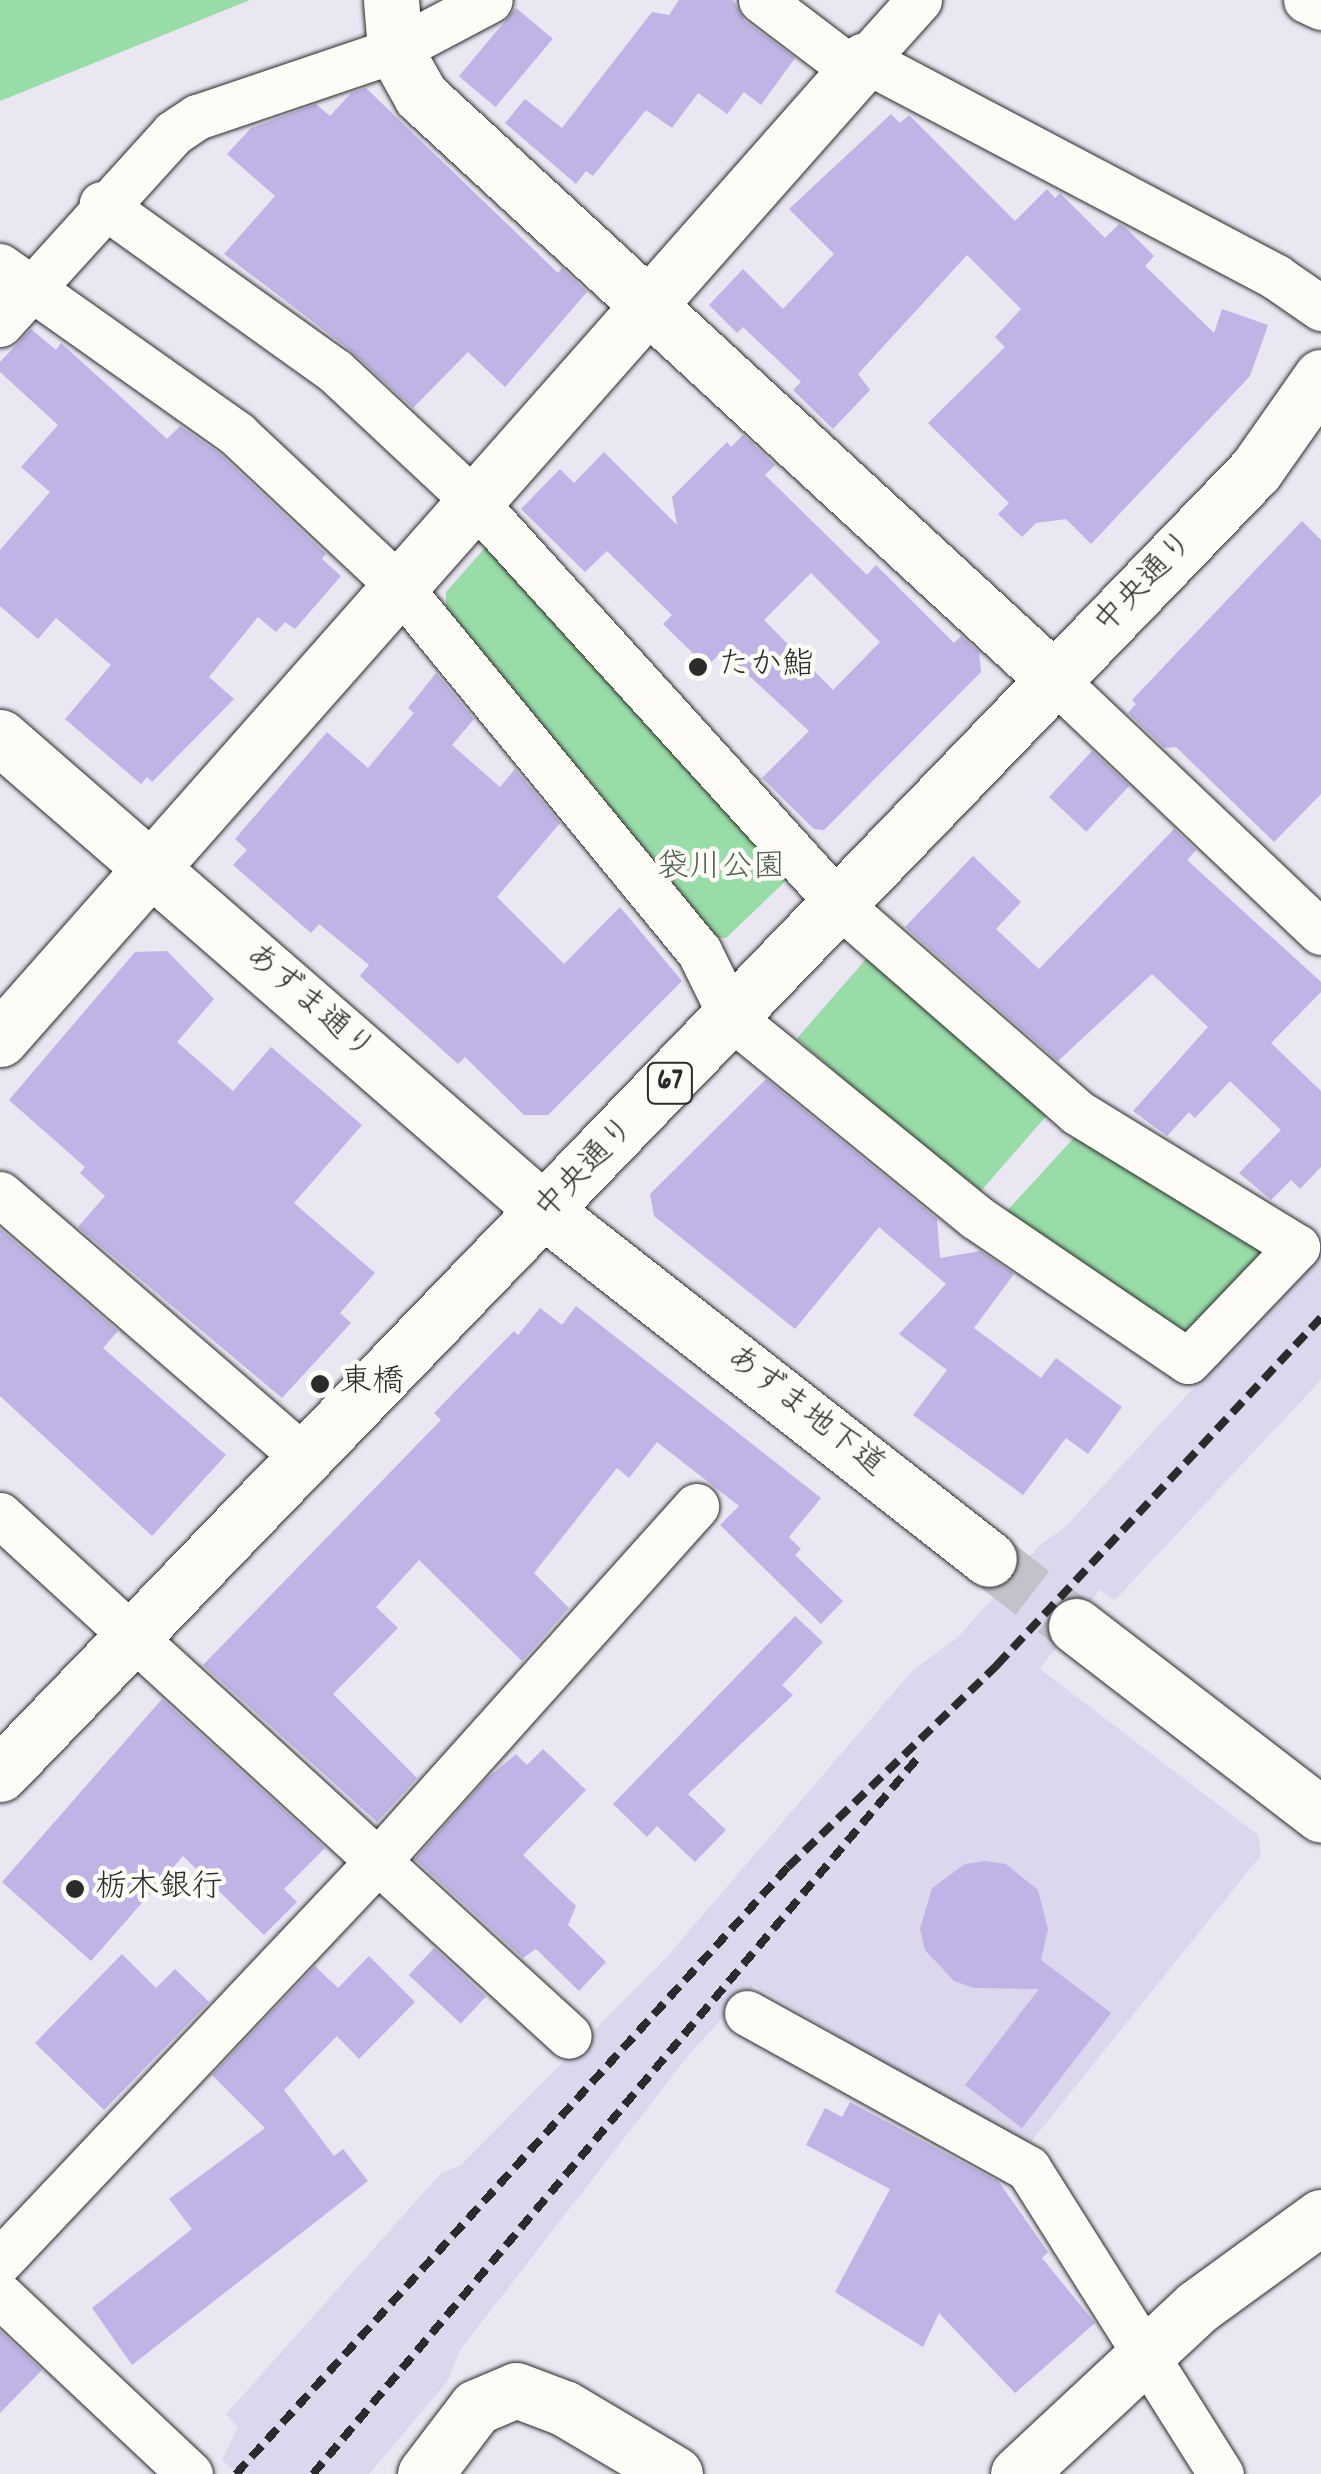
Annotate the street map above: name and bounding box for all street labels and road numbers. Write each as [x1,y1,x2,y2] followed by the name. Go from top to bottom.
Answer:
[1088,525,1204,643] street label: 中央通り
[235,937,381,1071] street label: あずま通り
[645,1058,695,1108] road number: 67
[529,1111,645,1229] street label: 中央通り
[717,1339,891,1487] street label: あずま地下道

